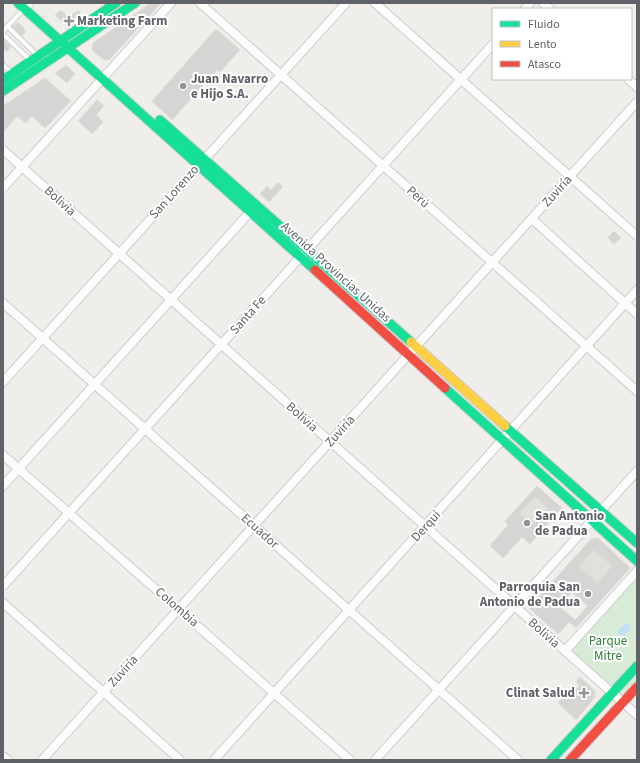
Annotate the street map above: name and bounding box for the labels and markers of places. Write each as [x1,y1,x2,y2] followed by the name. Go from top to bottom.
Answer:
[77,12,167,30] place label: Marketing Farm
[64,16,74,26] marker: Marketing Farm
[191,70,268,103] place label: Juan Navarro e Hijo S.A.
[178,81,188,91] marker: Juan Navarro e Hijo S.A.
[535,507,604,540] place label: San Antonio de Padua
[522,518,532,528] marker: San Antonio de Padua
[479,578,580,611] place label: Parroquia San Antonio de Padua
[583,589,593,599] marker: Parroquia San Antonio de Padua
[506,684,575,702] place label: Clinat Salud
[578,687,590,699] marker: Clinat Salud

